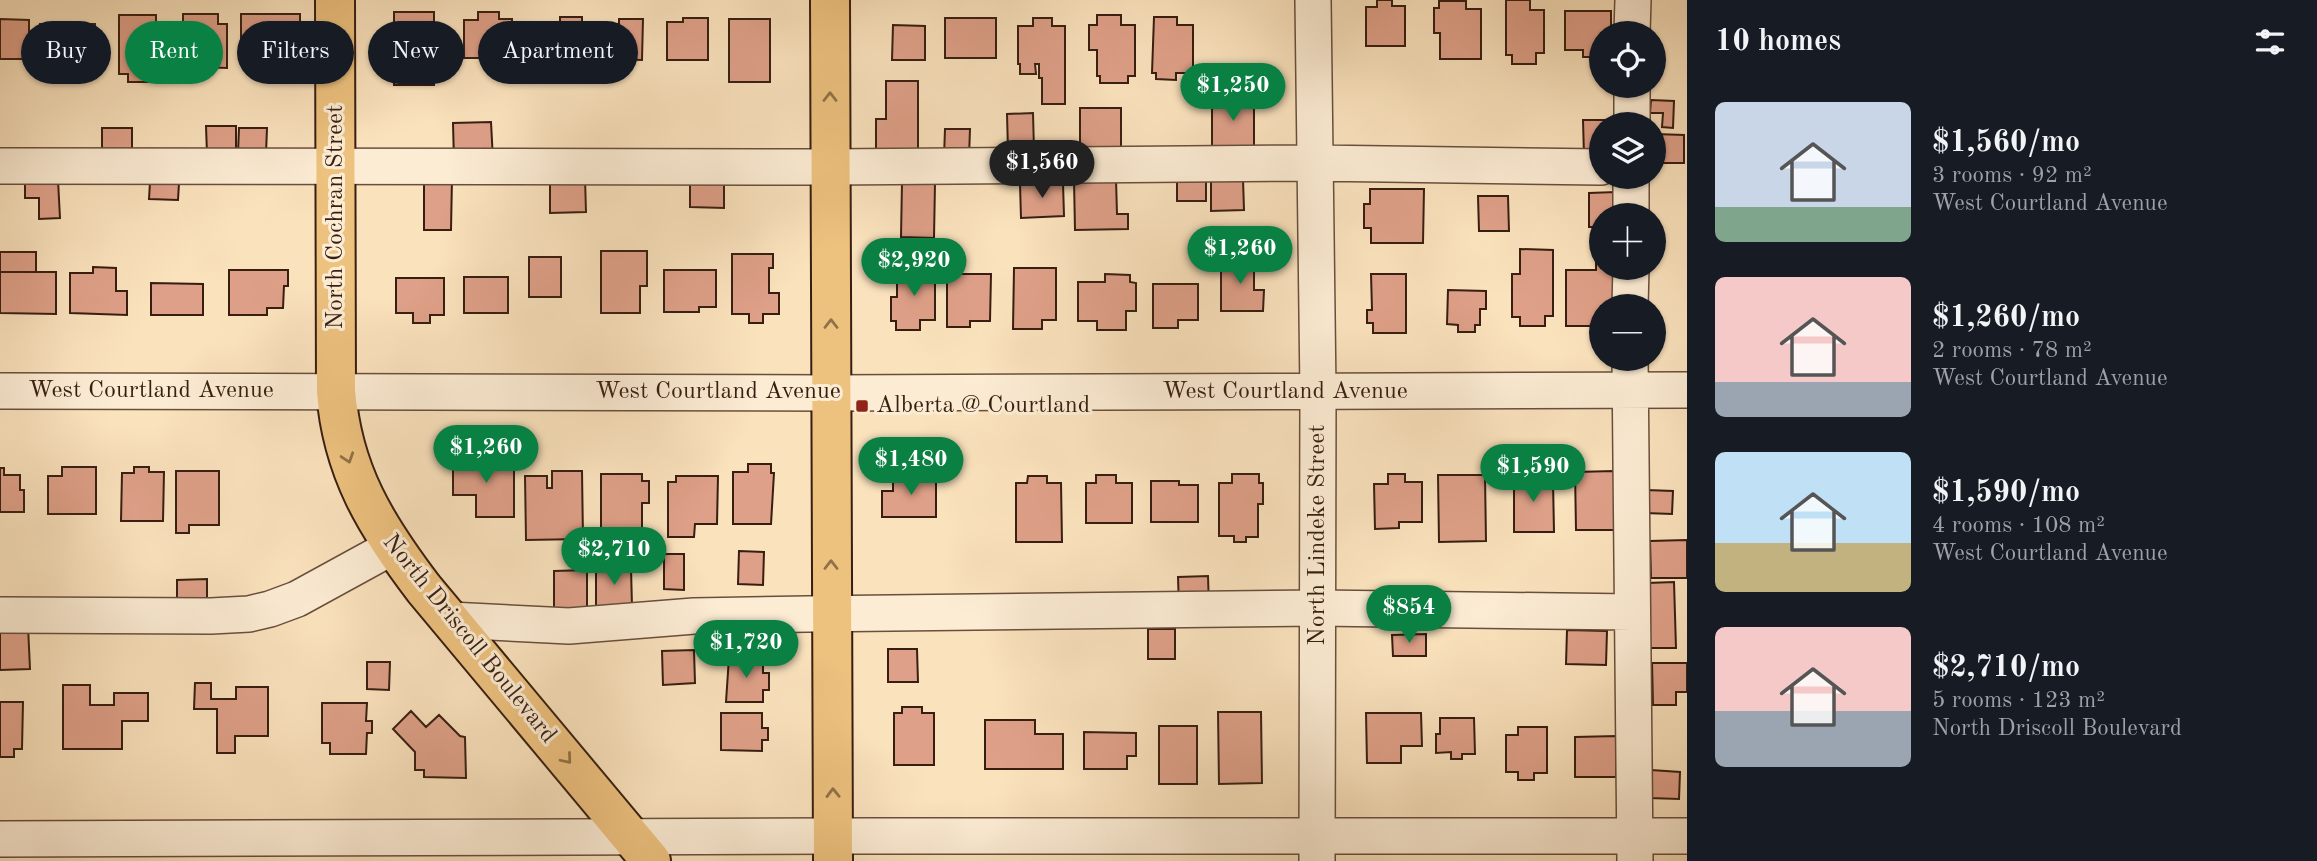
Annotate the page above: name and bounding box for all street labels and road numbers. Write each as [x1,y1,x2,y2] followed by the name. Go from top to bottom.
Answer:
[324,105,348,329] street label: North Cochran Street
[28,379,274,403] street label: West Courtland Avenue
[595,380,841,404] street label: West Courtland Avenue
[1162,380,1408,404] street label: West Courtland Avenue
[1306,424,1330,646] street label: North Lindeke Street
[378,530,560,748] street label: North Driscoll Boulevard

